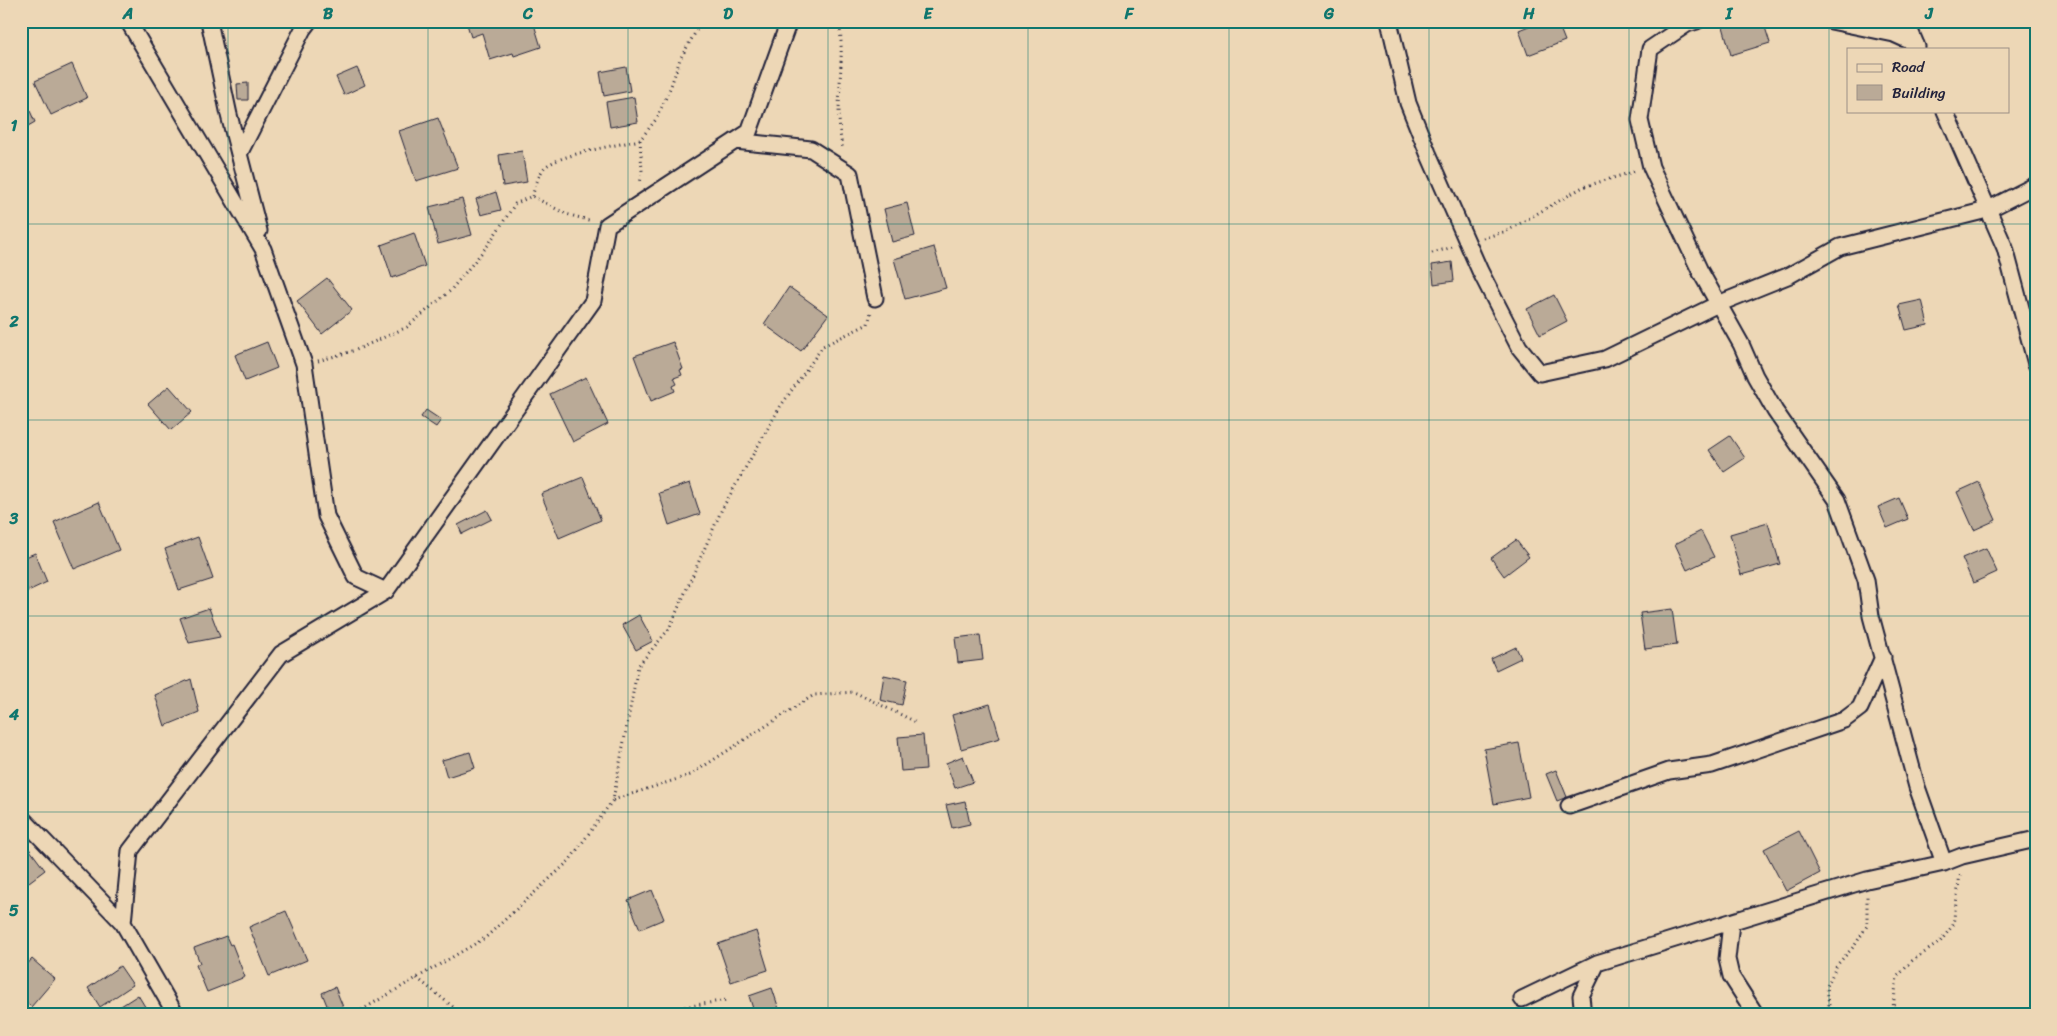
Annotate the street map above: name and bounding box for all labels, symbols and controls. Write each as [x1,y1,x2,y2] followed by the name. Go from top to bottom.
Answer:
[122,0,133,28] text: A
[323,0,334,28] text: B
[522,0,534,28] text: C
[723,0,733,28] text: D
[924,0,934,28] text: E
[1124,0,1135,28] text: F
[1323,0,1335,28] text: G
[1522,0,1535,28] text: H
[1725,0,1734,28] text: I
[1924,0,1934,28] text: J
[1847,48,2010,112] legend
[1892,54,1925,80] text: Road
[1892,80,1946,106] text: Building
[11,111,18,140] text: 1
[8,307,19,336] text: 2
[9,504,19,533] text: 3
[8,700,19,729] text: 4
[9,896,19,925] text: 5

